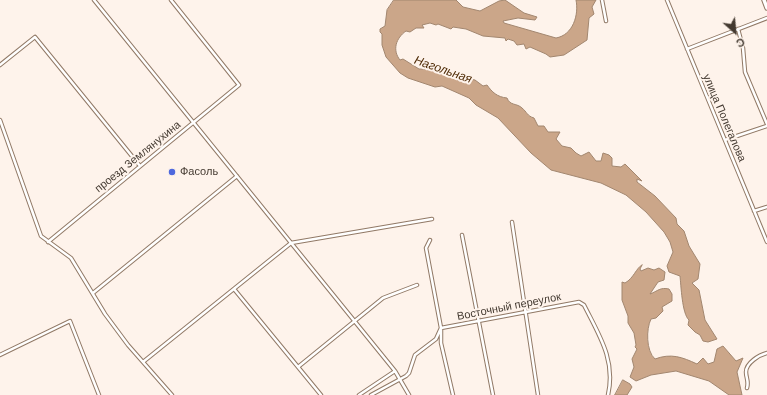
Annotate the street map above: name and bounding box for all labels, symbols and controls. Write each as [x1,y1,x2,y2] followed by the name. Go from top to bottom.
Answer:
[715,12,755,52] north arrow
[734,36,747,50] text: С
[412,53,474,87] water label: Нагольная
[700,72,748,164] street label: улица Полегалова
[92,118,184,196] street label: проезд Землянухина
[180,165,218,179] place label: Фасоль
[167,167,177,177] marker: Фасоль
[456,290,562,324] street label: Восточный переулок

